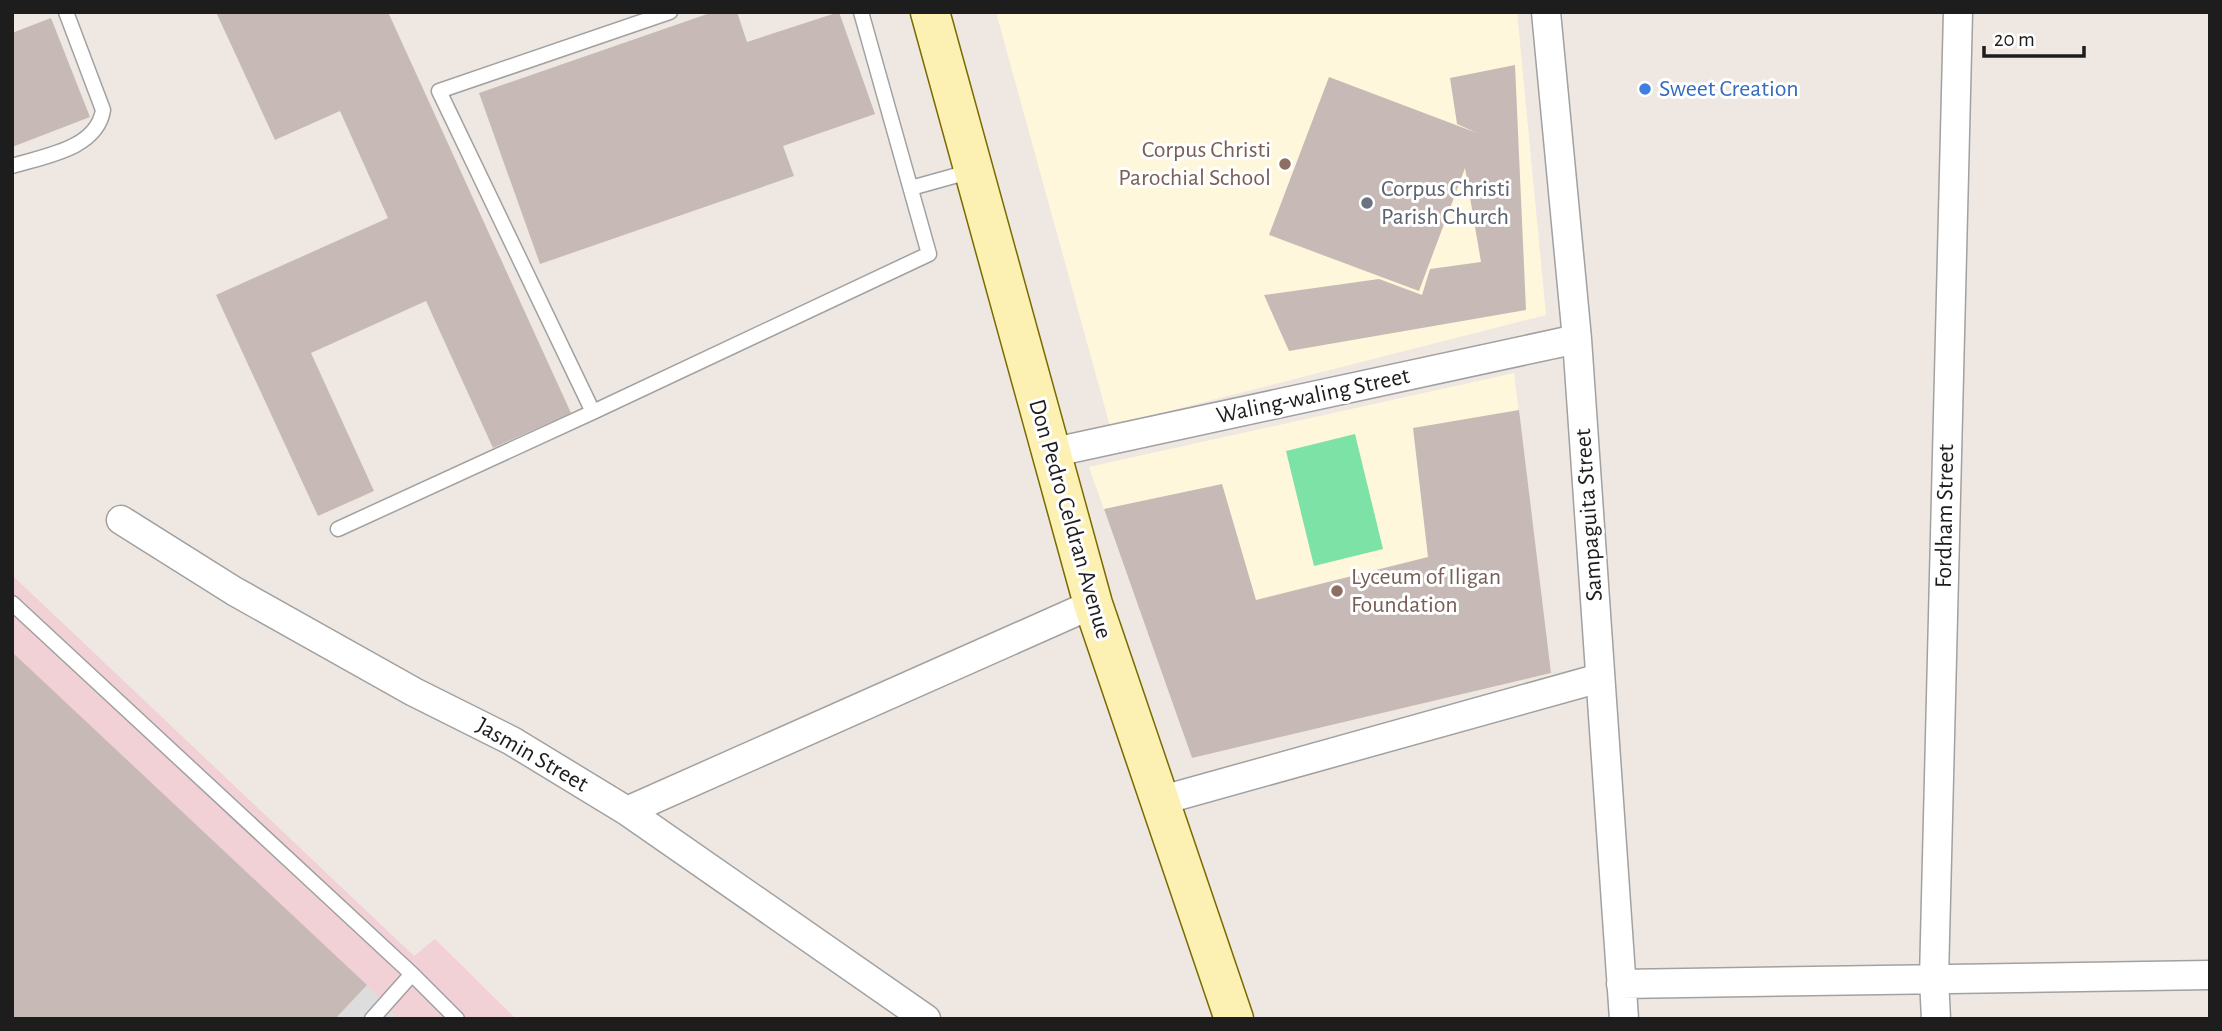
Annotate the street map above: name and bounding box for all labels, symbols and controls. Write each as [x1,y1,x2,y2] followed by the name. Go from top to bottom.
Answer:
[1984,14,2084,58] scale bar
[1994,29,2035,50] text: 20 m
[1659,77,1799,101] place label: Sweet Creation
[1637,81,1653,97] marker: Sweet Creation
[1118,138,1271,190] place label: Corpus Christi Parochial School
[1277,156,1293,172] marker: Corpus Christi Parochial School
[1381,177,1510,229] place label: Corpus Christi Parish Church
[1359,195,1375,211] marker: Corpus Christi Parish Church
[1214,364,1412,428] street label: Waling-waling Street
[1024,397,1116,641] street label: Don Pedro Celdran Avenue
[1571,427,1607,602] street label: Sampaguita Street
[1932,443,1958,588] street label: Fordham Street
[1351,565,1501,617] place label: Lyceum of Iligan Foundation
[1329,583,1345,599] marker: Lyceum of Iligan Foundation
[472,713,592,797] street label: Jasmin Street

